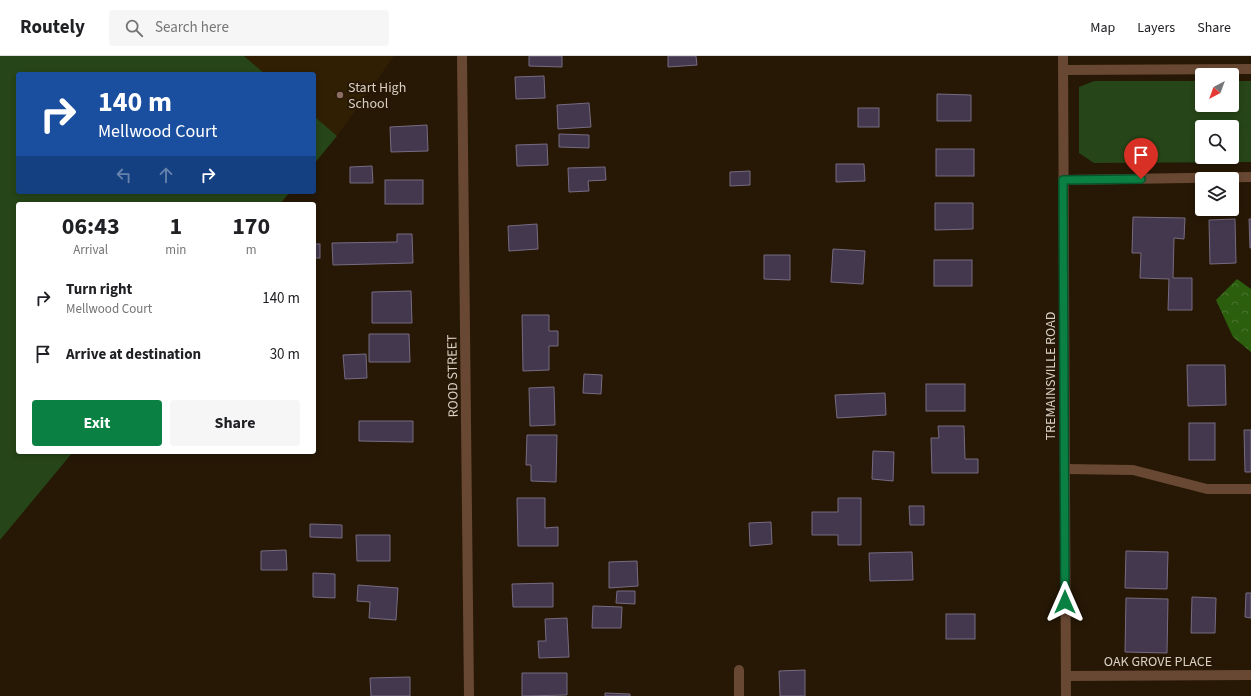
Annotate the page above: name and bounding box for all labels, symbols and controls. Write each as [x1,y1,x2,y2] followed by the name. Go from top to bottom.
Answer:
[109,10,389,46] search box
[20,14,85,41] text: Routely
[123,17,145,39] icon: search
[155,17,229,38] text: Search here
[1090,18,1115,38] text: Map
[1137,18,1175,38] text: Layers
[1197,18,1231,38] text: Share
[1195,68,1239,112] north arrow
[1195,68,1239,216] map controls
[348,78,406,114] place label: Start High School
[98,82,172,122] text: 140 m
[32,88,84,140] icon: right
[335,90,345,100] marker: Start High School
[98,119,217,144] text: Mellwood Court
[1195,120,1239,164] button: search
[1124,138,1158,179] pin
[1130,144,1152,166] icon: arrive
[113,164,135,186] icon: left
[155,164,177,186] icon: ahead
[197,164,219,186] icon: right
[1195,172,1239,216] button: layers
[62,209,120,244] text: 06:43
[170,209,182,244] text: 1
[232,209,270,244] text: 170
[73,241,108,259] text: Arrival
[165,241,186,259] text: min
[246,241,257,259] text: m
[66,279,132,300] text: Turn right
[32,287,54,309] icon: right
[262,288,300,309] text: 140 m
[66,300,152,318] text: Mellwood Court
[1041,312,1061,440] street label: TREMAINSVILLE ROAD
[442,334,464,418] street label: ROOD STREET
[32,343,54,365] icon: arrive
[66,344,201,365] text: Arrive at destination
[270,344,300,365] text: 30 m
[32,400,162,446] button: Exit
[170,400,300,446] button: Share
[1044,581,1086,623] position arrow
[1104,652,1212,672] street label: OAK GROVE PLACE

